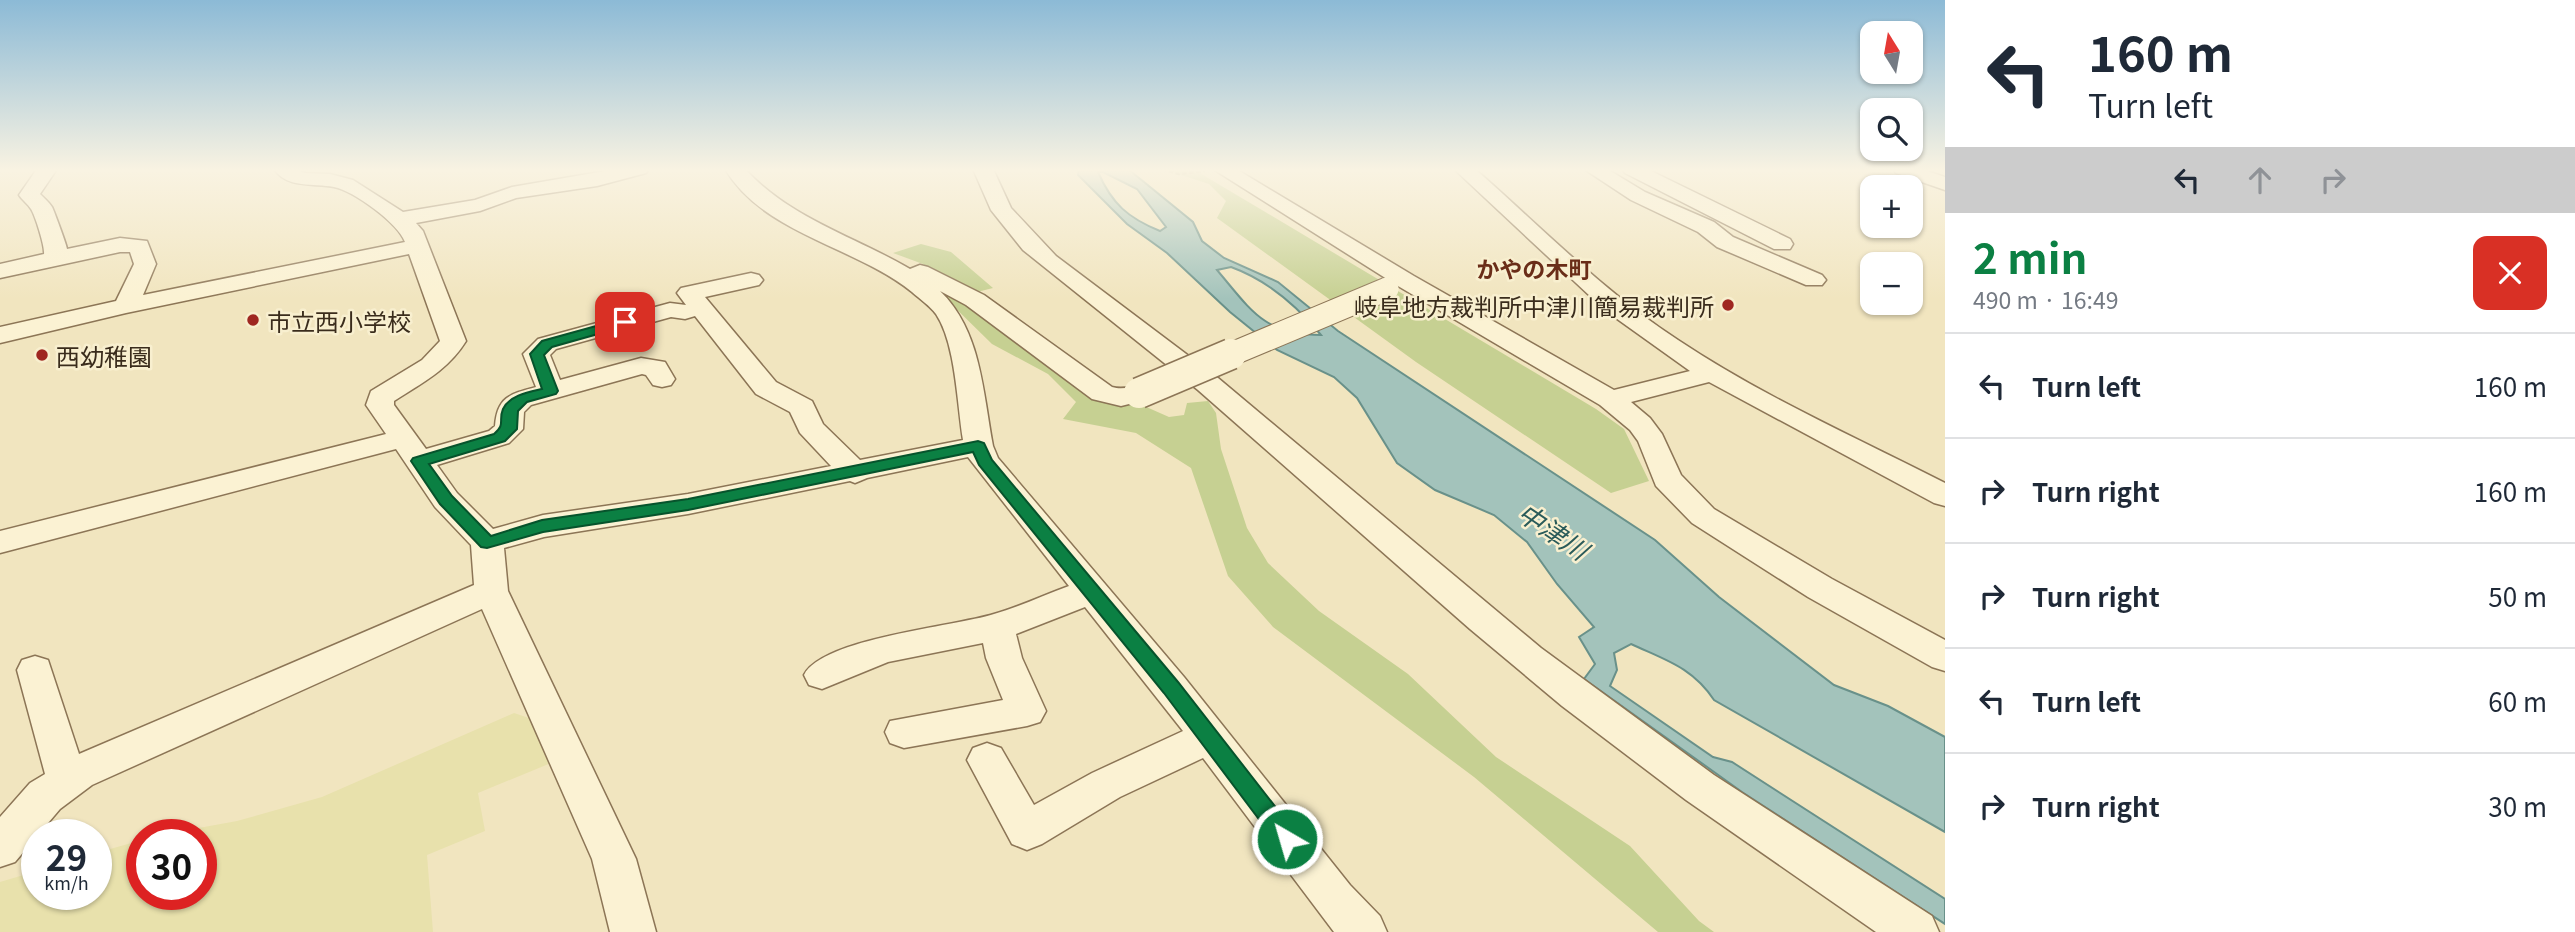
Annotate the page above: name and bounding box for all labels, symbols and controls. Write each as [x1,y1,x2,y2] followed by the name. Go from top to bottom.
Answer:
[2088,15,2233,86] text: 160 m
[1860,21,1923,84] north arrow
[1860,21,1923,315] map controls
[1973,28,2064,119] icon: left
[2088,81,2213,127] text: Turn left
[1860,98,1923,161] button: search
[2168,161,2206,199] icon: left
[2241,161,2279,199] icon: ahead
[2314,161,2352,199] icon: right
[1860,175,1923,238] button: +
[1973,225,2088,286] text: 2 min
[2473,236,2547,310] button: close
[1477,251,1592,285] district label: かやの木町
[1860,252,1923,315] button: −
[1973,282,2118,316] text: 490 m · 16:49
[1354,288,1714,323] place label: 岐阜地方裁判所中津川簡易裁判所
[595,292,655,352] pin
[1720,297,1736,313] marker: 岐阜地方裁判所中津川簡易裁判所
[267,303,411,338] place label: 市立西小学校
[606,303,644,341] icon: arrive
[245,312,261,328] marker: 市立西小学校
[56,338,152,373] place label: 西幼稚園
[34,347,50,363] marker: 西幼稚園
[1973,367,2011,405] icon: left
[2032,367,2141,404] text: Turn left
[2474,367,2547,404] text: 160 m
[1973,472,2011,510] icon: right
[2032,472,2160,509] text: Turn right
[2474,472,2547,509] text: 160 m
[1511,493,1599,569] water label: 中津川
[1973,577,2011,615] icon: right
[2032,577,2160,614] text: Turn right
[2488,577,2547,614] text: 50 m
[1973,682,2011,720] icon: left
[2032,682,2141,719] text: Turn left
[2488,682,2547,719] text: 60 m
[1973,787,2011,825] icon: right
[2032,787,2160,824] text: Turn right
[2488,787,2547,824] text: 30 m
[1250,802,1324,876] position arrow
[126,819,217,910] speed limit sign: 30
[46,830,87,881] text: 29
[44,869,89,895] text: km/h

